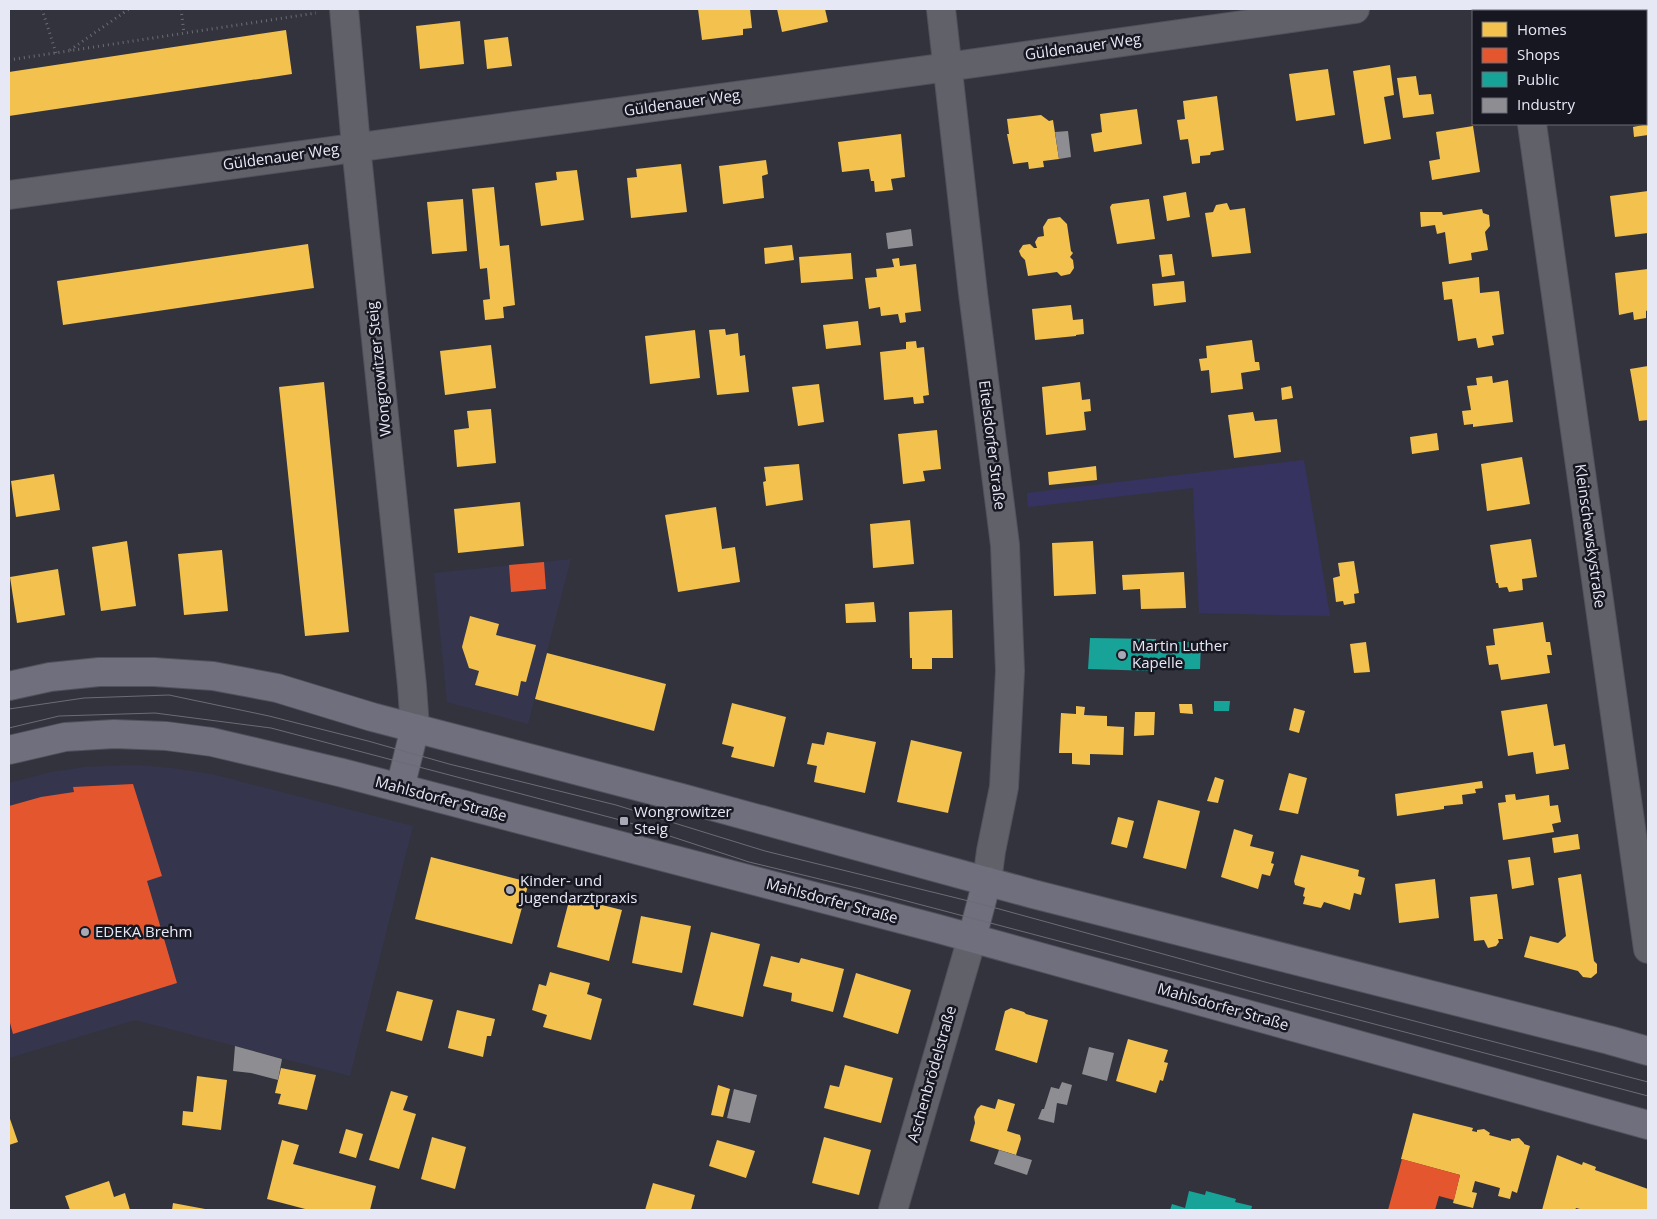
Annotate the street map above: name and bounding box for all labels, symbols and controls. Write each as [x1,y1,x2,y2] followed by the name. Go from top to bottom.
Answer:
[1472,10,1647,125] legend
[1517,19,1567,39] text: Homes
[1023,28,1142,64] street label: Güldenauer Weg
[1517,44,1560,64] text: Shops
[1517,69,1559,89] text: Public
[622,84,741,120] street label: Güldenauer Weg
[1517,94,1575,114] text: Industry
[221,138,340,174] street label: Güldenauer Weg
[361,301,395,438] street label: Wongrowitzer Steig
[975,379,1011,511] street label: Eitelsdorfer Straße
[1571,463,1611,609] street label: Kleinschewskystraße
[1132,635,1228,672] place label: Martin Luther Kapelle
[1116,649,1128,661] marker: Martin Luther Kapelle
[373,771,509,825] street label: Mahlsdorfer Straße
[634,801,732,838] place label: Wongrowitzer Steig
[618,815,630,827] marker: Wongrowitzer Steig
[518,870,637,907] place label: Kinder- und Jugendarztpraxis
[764,873,900,927] street label: Mahlsdorfer Straße
[504,884,516,896] marker: Kinder- und Jugendarztpraxis
[95,921,192,941] place label: EDEKA Brehm
[79,926,91,938] marker: EDEKA Brehm
[1155,978,1291,1034] street label: Mahlsdorfer Straße
[902,1003,960,1144] street label: Aschenbrödelstraße

